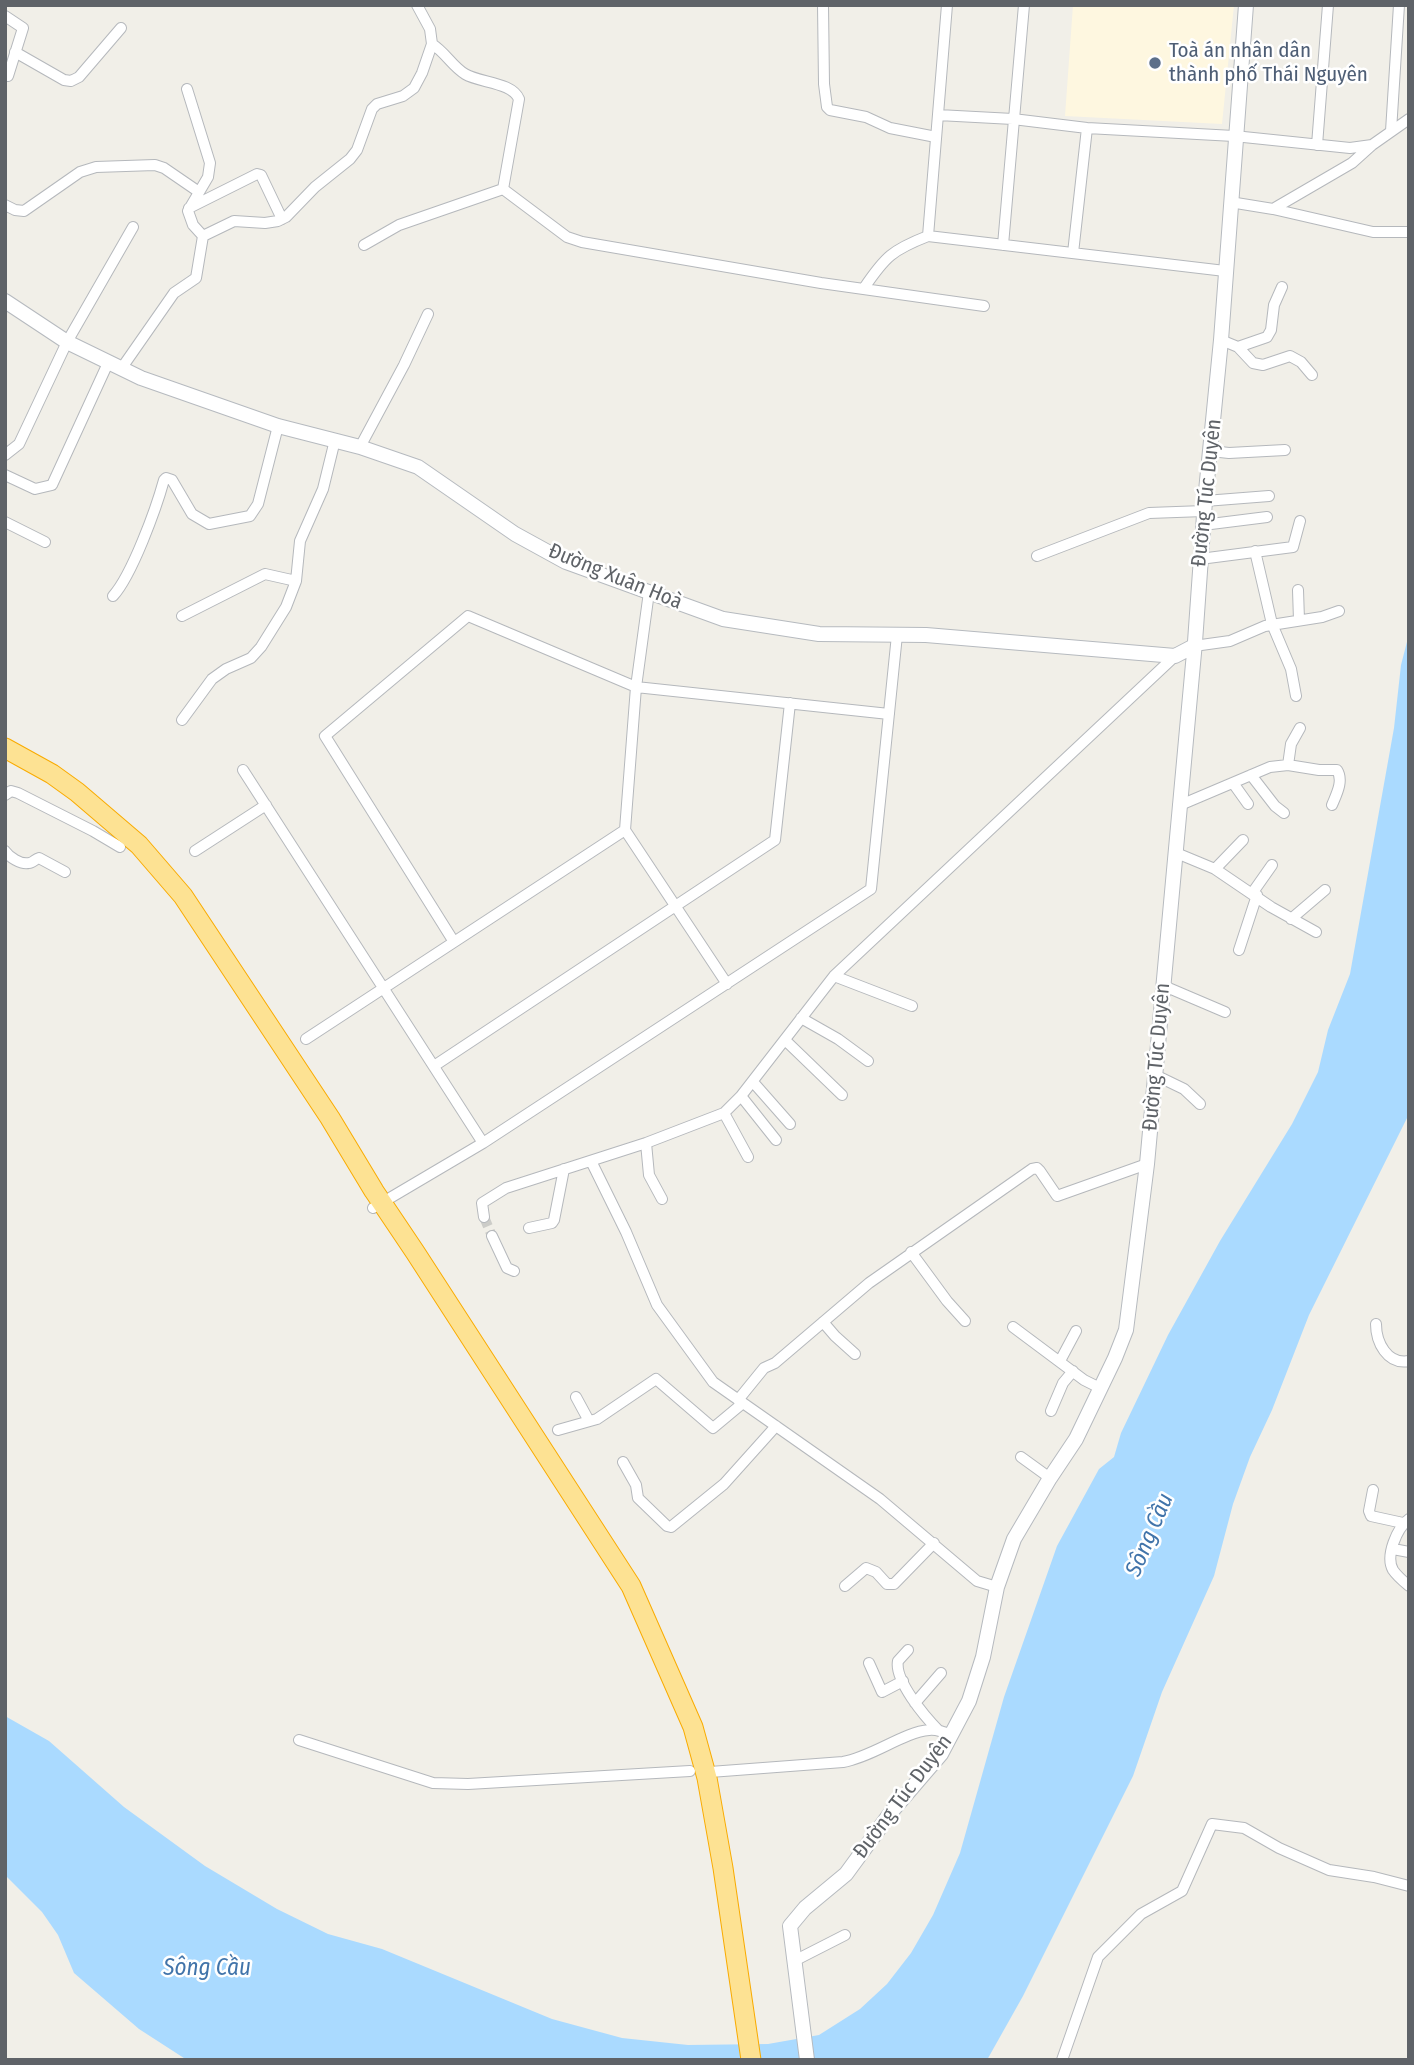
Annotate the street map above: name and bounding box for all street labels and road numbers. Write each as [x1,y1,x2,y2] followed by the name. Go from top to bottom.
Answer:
[1187,418,1227,568] street label: Đường Túc Duyên
[544,539,686,615] street label: Đường Xuân Hoà
[1138,982,1176,1132] street label: Đường Túc Duyên
[848,1730,958,1864] street label: Đường Túc Duyên

